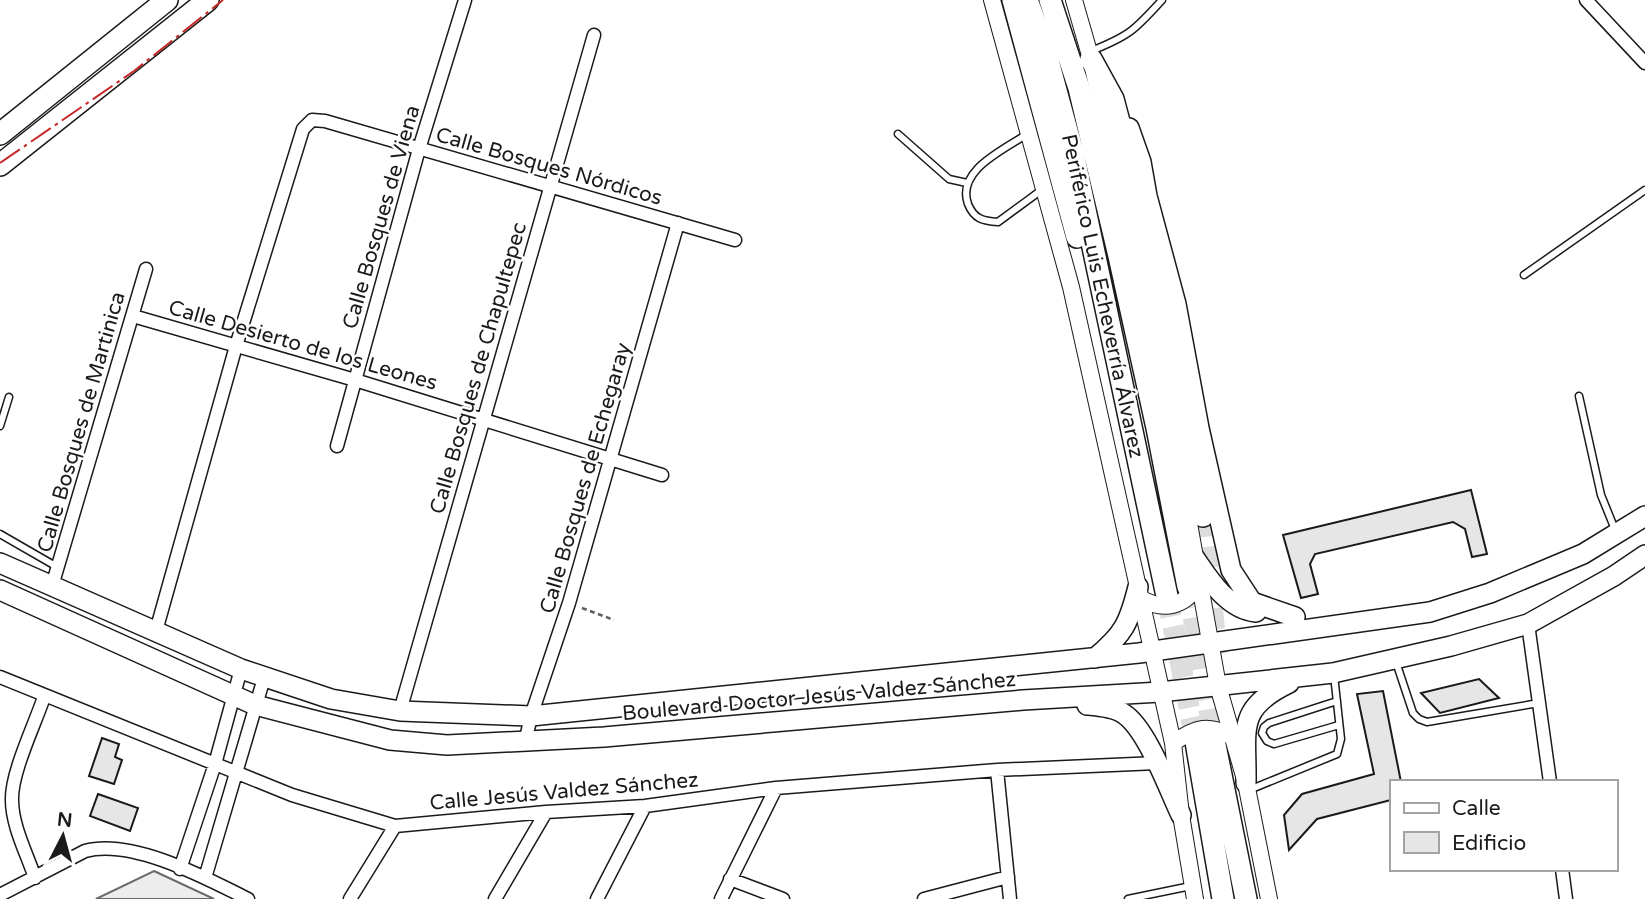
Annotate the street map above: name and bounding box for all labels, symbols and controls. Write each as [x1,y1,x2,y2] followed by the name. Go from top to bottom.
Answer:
[338,102,425,332] street label: Calle Bosques de Viena
[433,122,665,211] street label: Calle Bosques Nórdicos
[1056,132,1149,460] street label: Periférico Luis Echeverría Álvarez
[425,219,532,517] street label: Calle Bosques de Chapultepec
[32,289,131,555] street label: Calle Bosques de Martinica
[166,295,440,396] street label: Calle Desierto de los Leones
[535,340,636,616] street label: Calle Bosques de Echegaray
[621,667,1017,726] street label: Boulevard Doctor Jesús Valdez Sánchez
[429,767,699,816] street label: Calle Jesús Valdez Sánchez
[1390,780,1617,871] legend
[1452,796,1501,821] text: Calle
[28,801,98,871] north arrow
[56,808,73,832] text: N
[1452,831,1526,856] text: Edificio

